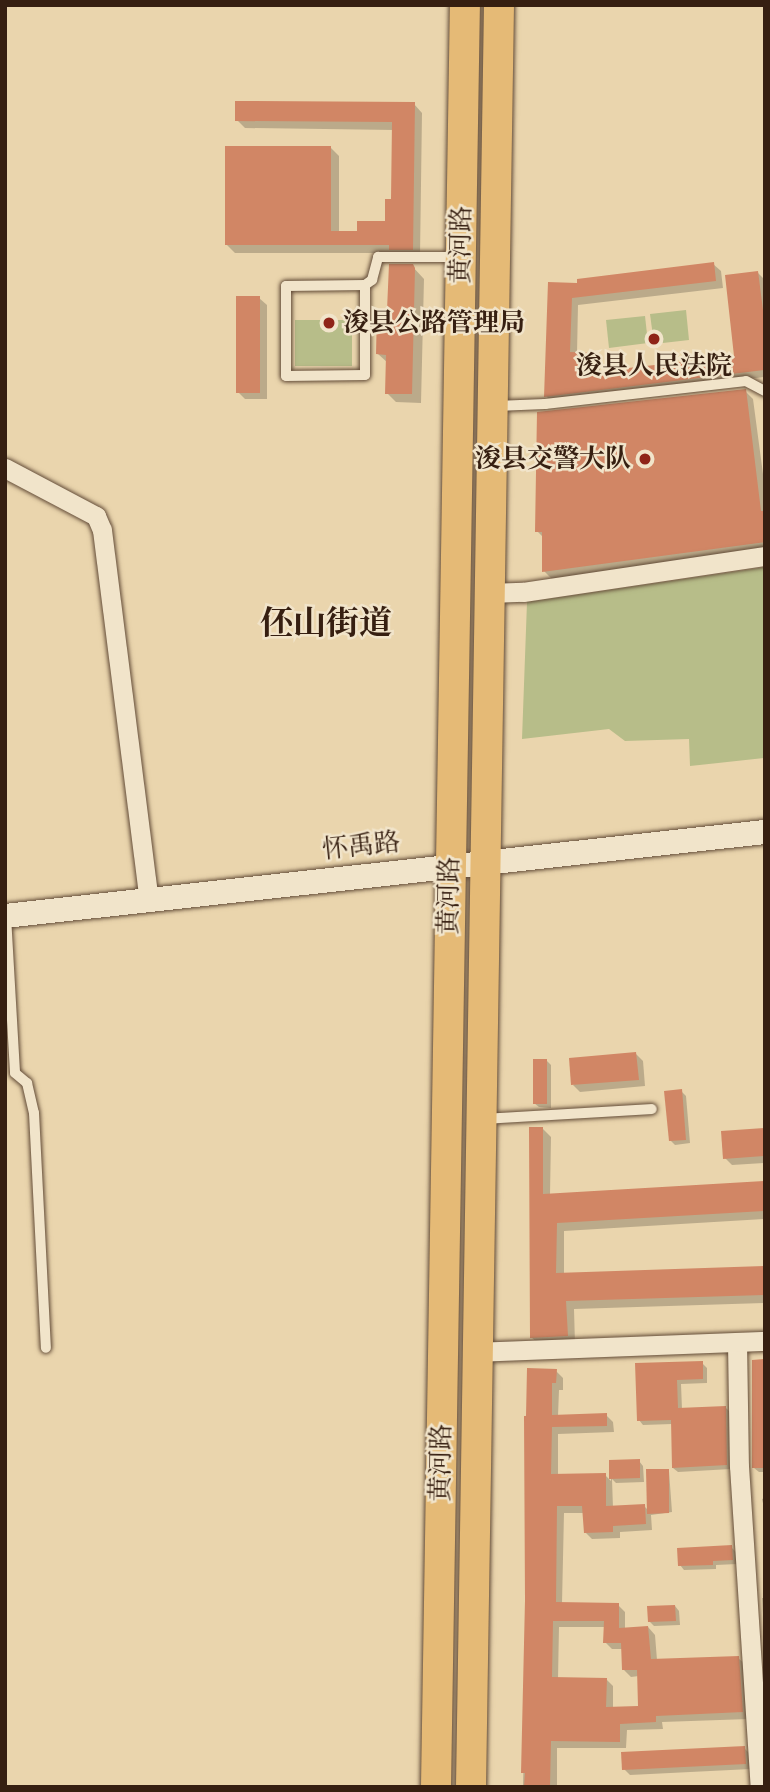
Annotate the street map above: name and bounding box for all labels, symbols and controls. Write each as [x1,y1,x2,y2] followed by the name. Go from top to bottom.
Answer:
[445,206,477,284] street label: 黄河路
[343,307,525,339] place label: 浚县公路管理局
[321,315,337,331] marker: 浚县公路管理局
[646,331,662,347] marker: 浚县人民法院
[576,350,732,382] place label: 浚县人民法院
[475,443,631,475] place label: 浚县交警大队
[637,451,653,467] marker: 浚县交警大队
[260,604,392,644] district label: 伾山街道
[321,826,401,866] street label: 怀禹路
[433,857,465,935] street label: 黄河路
[425,1424,457,1502] street label: 黄河路

